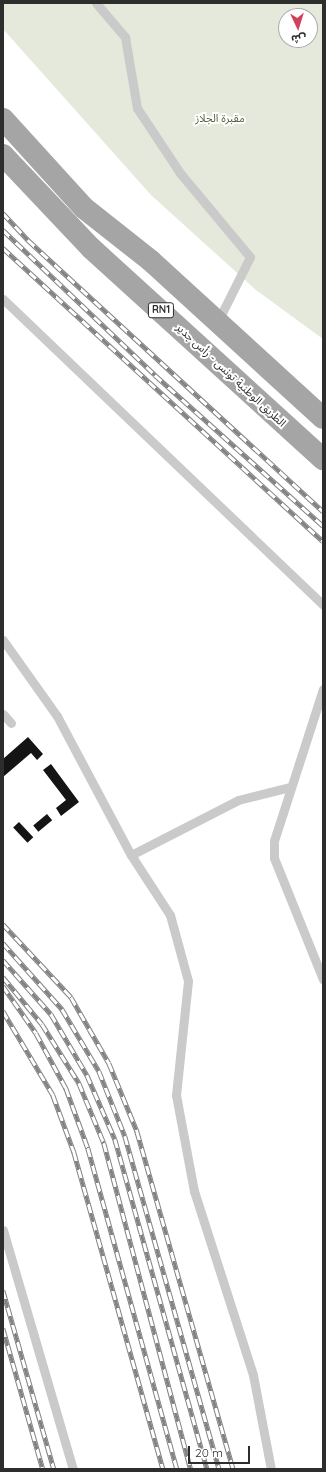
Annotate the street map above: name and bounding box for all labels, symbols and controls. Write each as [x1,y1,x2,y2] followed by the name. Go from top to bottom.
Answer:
[278,8,318,48] north arrow
[291,31,307,46] text: ش
[195,111,245,125] park label: مقبرة الجلاز
[147,302,175,318] road number: RN1
[173,321,289,429] street label: الطريق الوطنية تونس - رأس جدير
[190,1438,252,1464] scale bar
[195,1445,223,1460] text: 20 m

